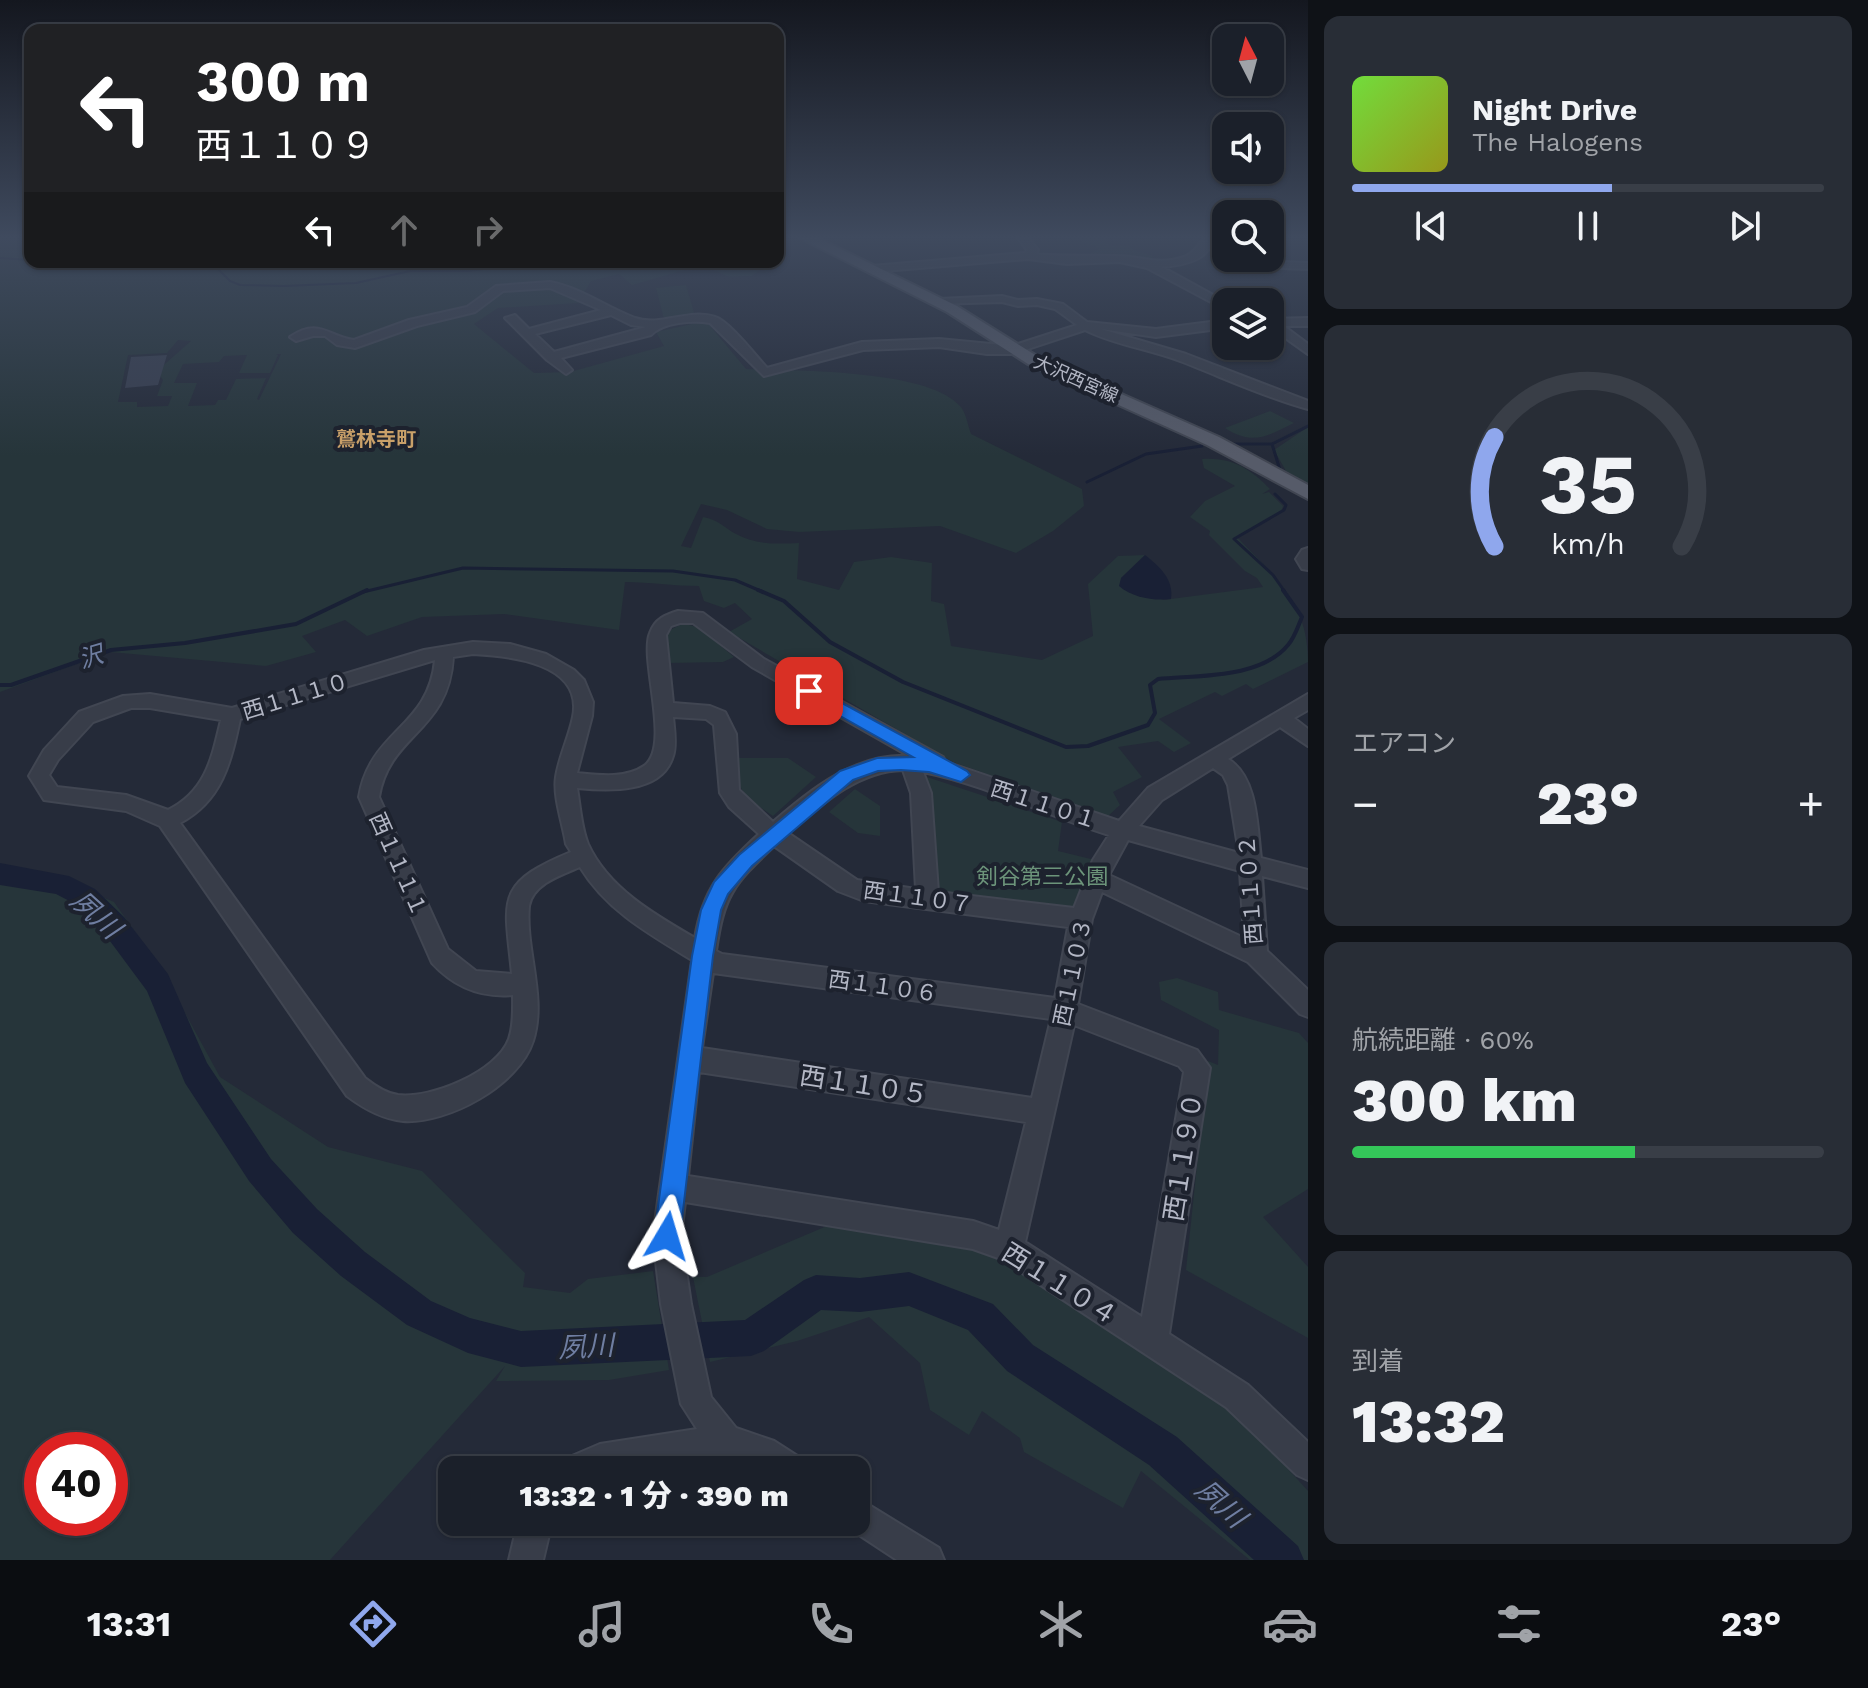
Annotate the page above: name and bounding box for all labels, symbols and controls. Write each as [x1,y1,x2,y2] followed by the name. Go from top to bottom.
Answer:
[1212,24,1284,96] north arrow
[1212,24,1284,360] map controls
[196,49,370,115] text: 300 m
[64,56,168,160] icon: left
[1472,92,1637,127] text: Night Drive
[1212,112,1284,184] button: sound
[196,125,376,167] text: 西１１０９
[1472,127,1643,157] text: The Halogens
[1212,200,1284,272] button: search
[1409,204,1453,248] icon: previous
[1566,204,1610,248] icon: pause
[1723,204,1767,248] icon: next
[298,208,342,252] icon: left
[382,208,426,252] icon: ahead
[466,208,510,252] icon: right
[1212,288,1284,360] button: layers
[1031,351,1122,406] street label: 大沢西宮線
[336,427,416,451] district label: 鷲林寺町
[1539,436,1637,533] text: 35
[1551,527,1625,561] text: km/h
[75,639,109,674] water label: 沢
[775,657,843,725] pin
[239,668,351,725] street label: 西１１１０
[787,669,831,713] icon: arrive
[1352,728,1456,758] text: エアコン
[1537,768,1639,839] text: 23°
[988,776,1100,833] street label: 西１１０１
[1352,778,1379,830] text: −
[1797,778,1824,830] text: +
[365,809,432,920] street label: 西１１１１
[1234,834,1267,946] street label: 西１１０２
[976,864,1108,889] park label: 剣谷第三公園
[862,877,974,918] street label: 西１１０７
[64,883,130,947] water label: 夙川
[1049,916,1096,1029] street label: 西１１０３
[827,966,939,1007] street label: 西１１０６
[1352,1025,1534,1055] text: 航続距離 · 60%
[797,1060,931,1110] street label: 西１１０５
[1352,1065,1577,1136] text: 300 km
[1158,1090,1208,1224] street label: 西１１９０
[625,1194,709,1278] position arrow
[997,1237,1123,1331] street label: 西１１０４
[557,1328,618,1364] water label: 夙川
[1352,1346,1404,1376] text: 到着
[1352,1386,1505,1457] text: 13:32
[24,1432,128,1536] speed limit sign: 40
[1189,1472,1255,1536] water label: 夙川
[519,1478,789,1513] text: 13:32 · 1 分 · 390 m
[345,1596,401,1652] icon: directions
[574,1596,630,1652] icon: music
[803,1596,859,1652] icon: phone
[1033,1596,1089,1652] icon: climate
[1262,1596,1318,1652] icon: car
[1491,1596,1547,1652] icon: filters
[87,1603,171,1645] text: 13:31
[1721,1603,1781,1645] text: 23°

